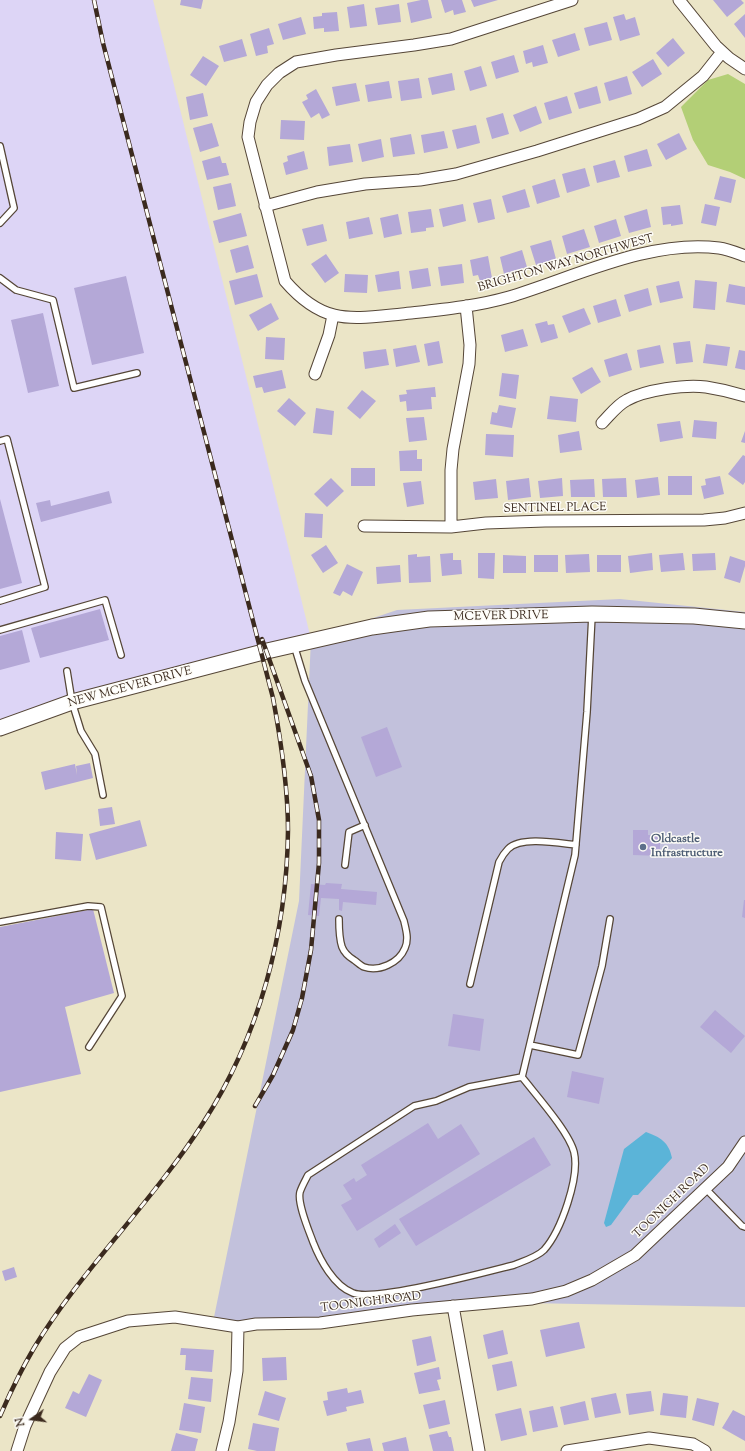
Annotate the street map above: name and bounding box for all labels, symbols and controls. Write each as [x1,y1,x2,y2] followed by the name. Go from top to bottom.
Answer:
[476,232,656,296] street label: BRIGHTON WAY NORTHWEST
[503,501,607,517] street label: SENTINEL PLACE
[453,609,549,625] street label: MCEVER DRIVE
[67,665,193,711] street label: NEW MCEVER DRIVE
[651,833,723,861] place label: Oldcastle Infrastructure
[638,842,648,852] marker: Oldcastle Infrastructure
[631,1162,713,1242] street label: TOONIGH ROAD
[320,1290,422,1316] street label: TOONIGH ROAD
[12,1399,52,1439] north arrow
[12,1416,29,1428] text: N

